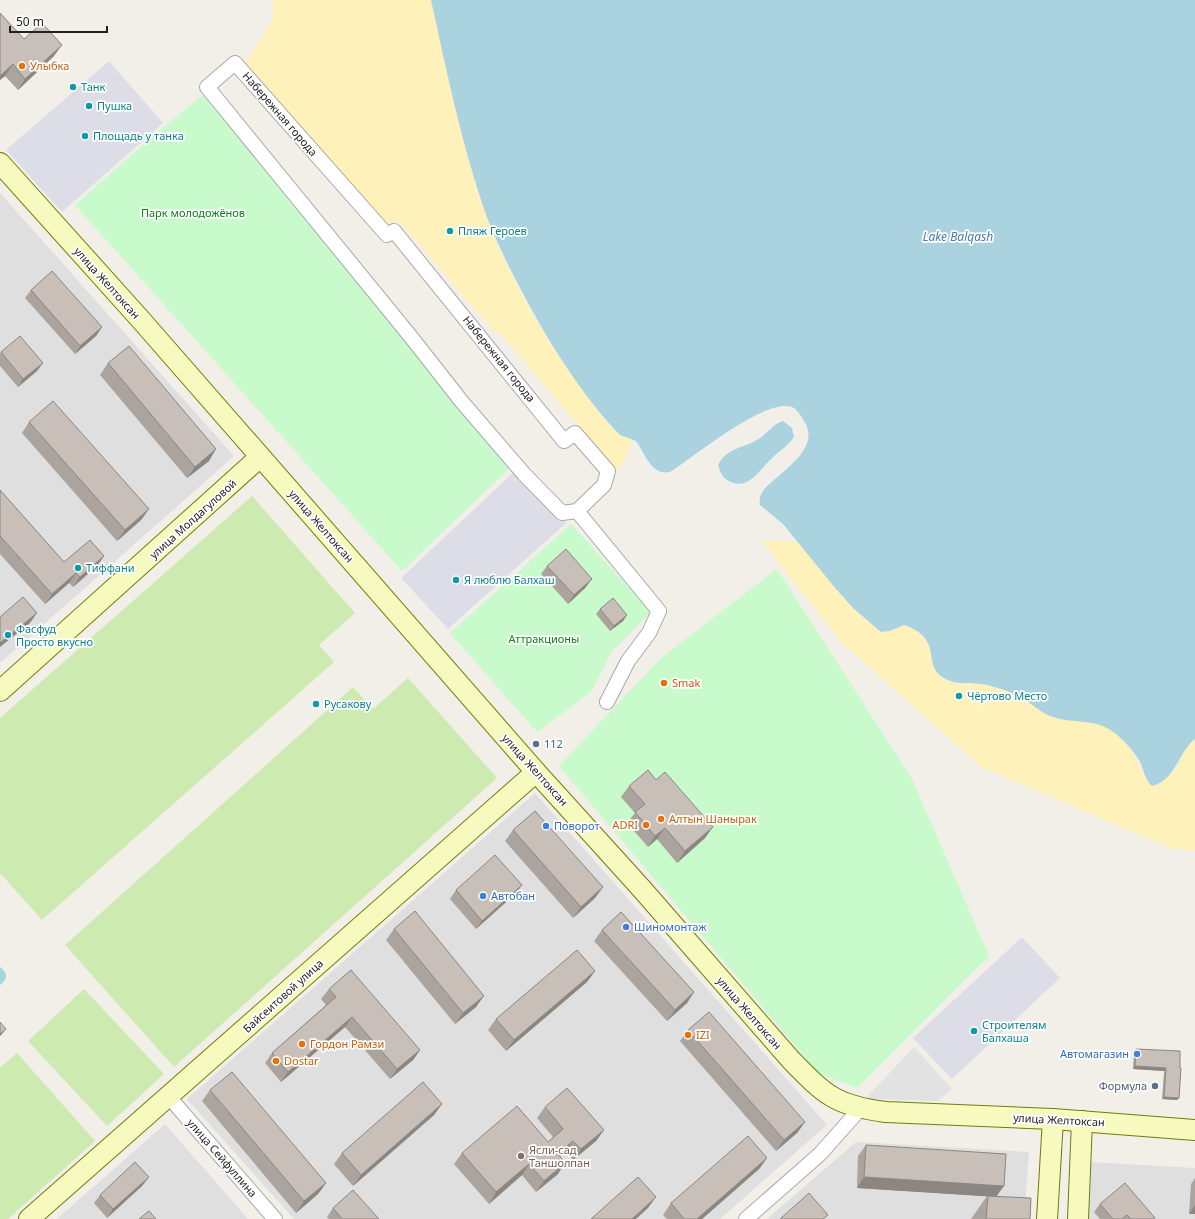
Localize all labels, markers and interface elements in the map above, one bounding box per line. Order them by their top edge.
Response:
scale bar [10,8,107,34]
text: 50 m [16,13,44,30]
place label: Улыбка [30,58,69,73]
marker: Улыбка [17,61,27,71]
street label: Набережная города [240,68,321,159]
place label: Танк [81,79,106,94]
marker: Танк [68,82,78,92]
place label: Пушка [97,98,132,113]
marker: Пушка [84,101,94,111]
place label: Площадь у танка [93,128,184,143]
marker: Площадь у танка [80,131,90,141]
park label: Парк молодожёнов [141,205,245,220]
place label: Пляж Героев [458,223,527,238]
marker: Пляж Героев [445,226,455,236]
water label: Lake Balqash [923,228,993,245]
street label: улица Желтоксан [71,244,144,322]
street label: Набережная города [460,312,539,405]
street label: улица Молдагуловой [146,476,239,562]
street label: улица Желтоксан [286,486,357,565]
place label: Тиффани [86,560,135,575]
marker: Тиффани [73,563,83,573]
place label: Я люблю Балхаш [464,572,554,587]
marker: Я люблю Балхаш [451,575,461,585]
place label: Фасфуд Просто вкусно [16,621,93,649]
marker: Фасфуд Просто вкусно [3,630,13,640]
park label: Аттракционы [509,631,579,646]
place label: Smak [672,675,700,690]
marker: Smak [659,678,669,688]
place label: Чёртово Место [967,688,1047,703]
marker: Чёртово Место [954,691,964,701]
place label: Русакову [324,696,372,711]
marker: Русакову [311,699,321,709]
street label: улица Желтоксан [499,731,572,809]
place label: 112 [544,736,563,751]
marker: 112 [531,739,541,749]
place label: Алтын Шанырак [669,811,757,826]
marker: Алтын Шанырак [656,814,666,824]
place label: ADRI [612,817,638,832]
place label: Поворот [554,818,600,833]
marker: ADRI [641,820,651,830]
marker: Поворот [541,821,551,831]
place label: Автобан [491,888,535,903]
marker: Автобан [478,891,488,901]
place label: Шиномонтаж [634,919,707,934]
marker: Шиномонтаж [621,922,631,932]
street label: Байсеитовой улица [239,956,326,1036]
street label: улица Желтоксан [714,973,785,1052]
place label: Строителям Балхаша [982,1017,1047,1045]
marker: Строителям Балхаша [969,1026,979,1036]
place label: IZI [696,1027,710,1042]
marker: IZI [683,1030,693,1040]
place label: Гордон Рамзи [310,1036,384,1051]
marker: Гордон Рамзи [297,1039,307,1049]
place label: Автомагазин [1060,1046,1129,1061]
marker: Автомагазин [1132,1049,1142,1059]
place label: Dostar [284,1053,319,1068]
marker: Dostar [271,1056,281,1066]
place label: Формула [1099,1078,1147,1093]
marker: Формула [1150,1081,1160,1091]
street label: улица Желтоксан [1013,1110,1105,1129]
street label: улица Сейфуллина [184,1115,261,1200]
place label: Ясли-сад Таншолпан [529,1142,590,1170]
marker: Ясли-сад Таншолпан [516,1151,526,1161]

